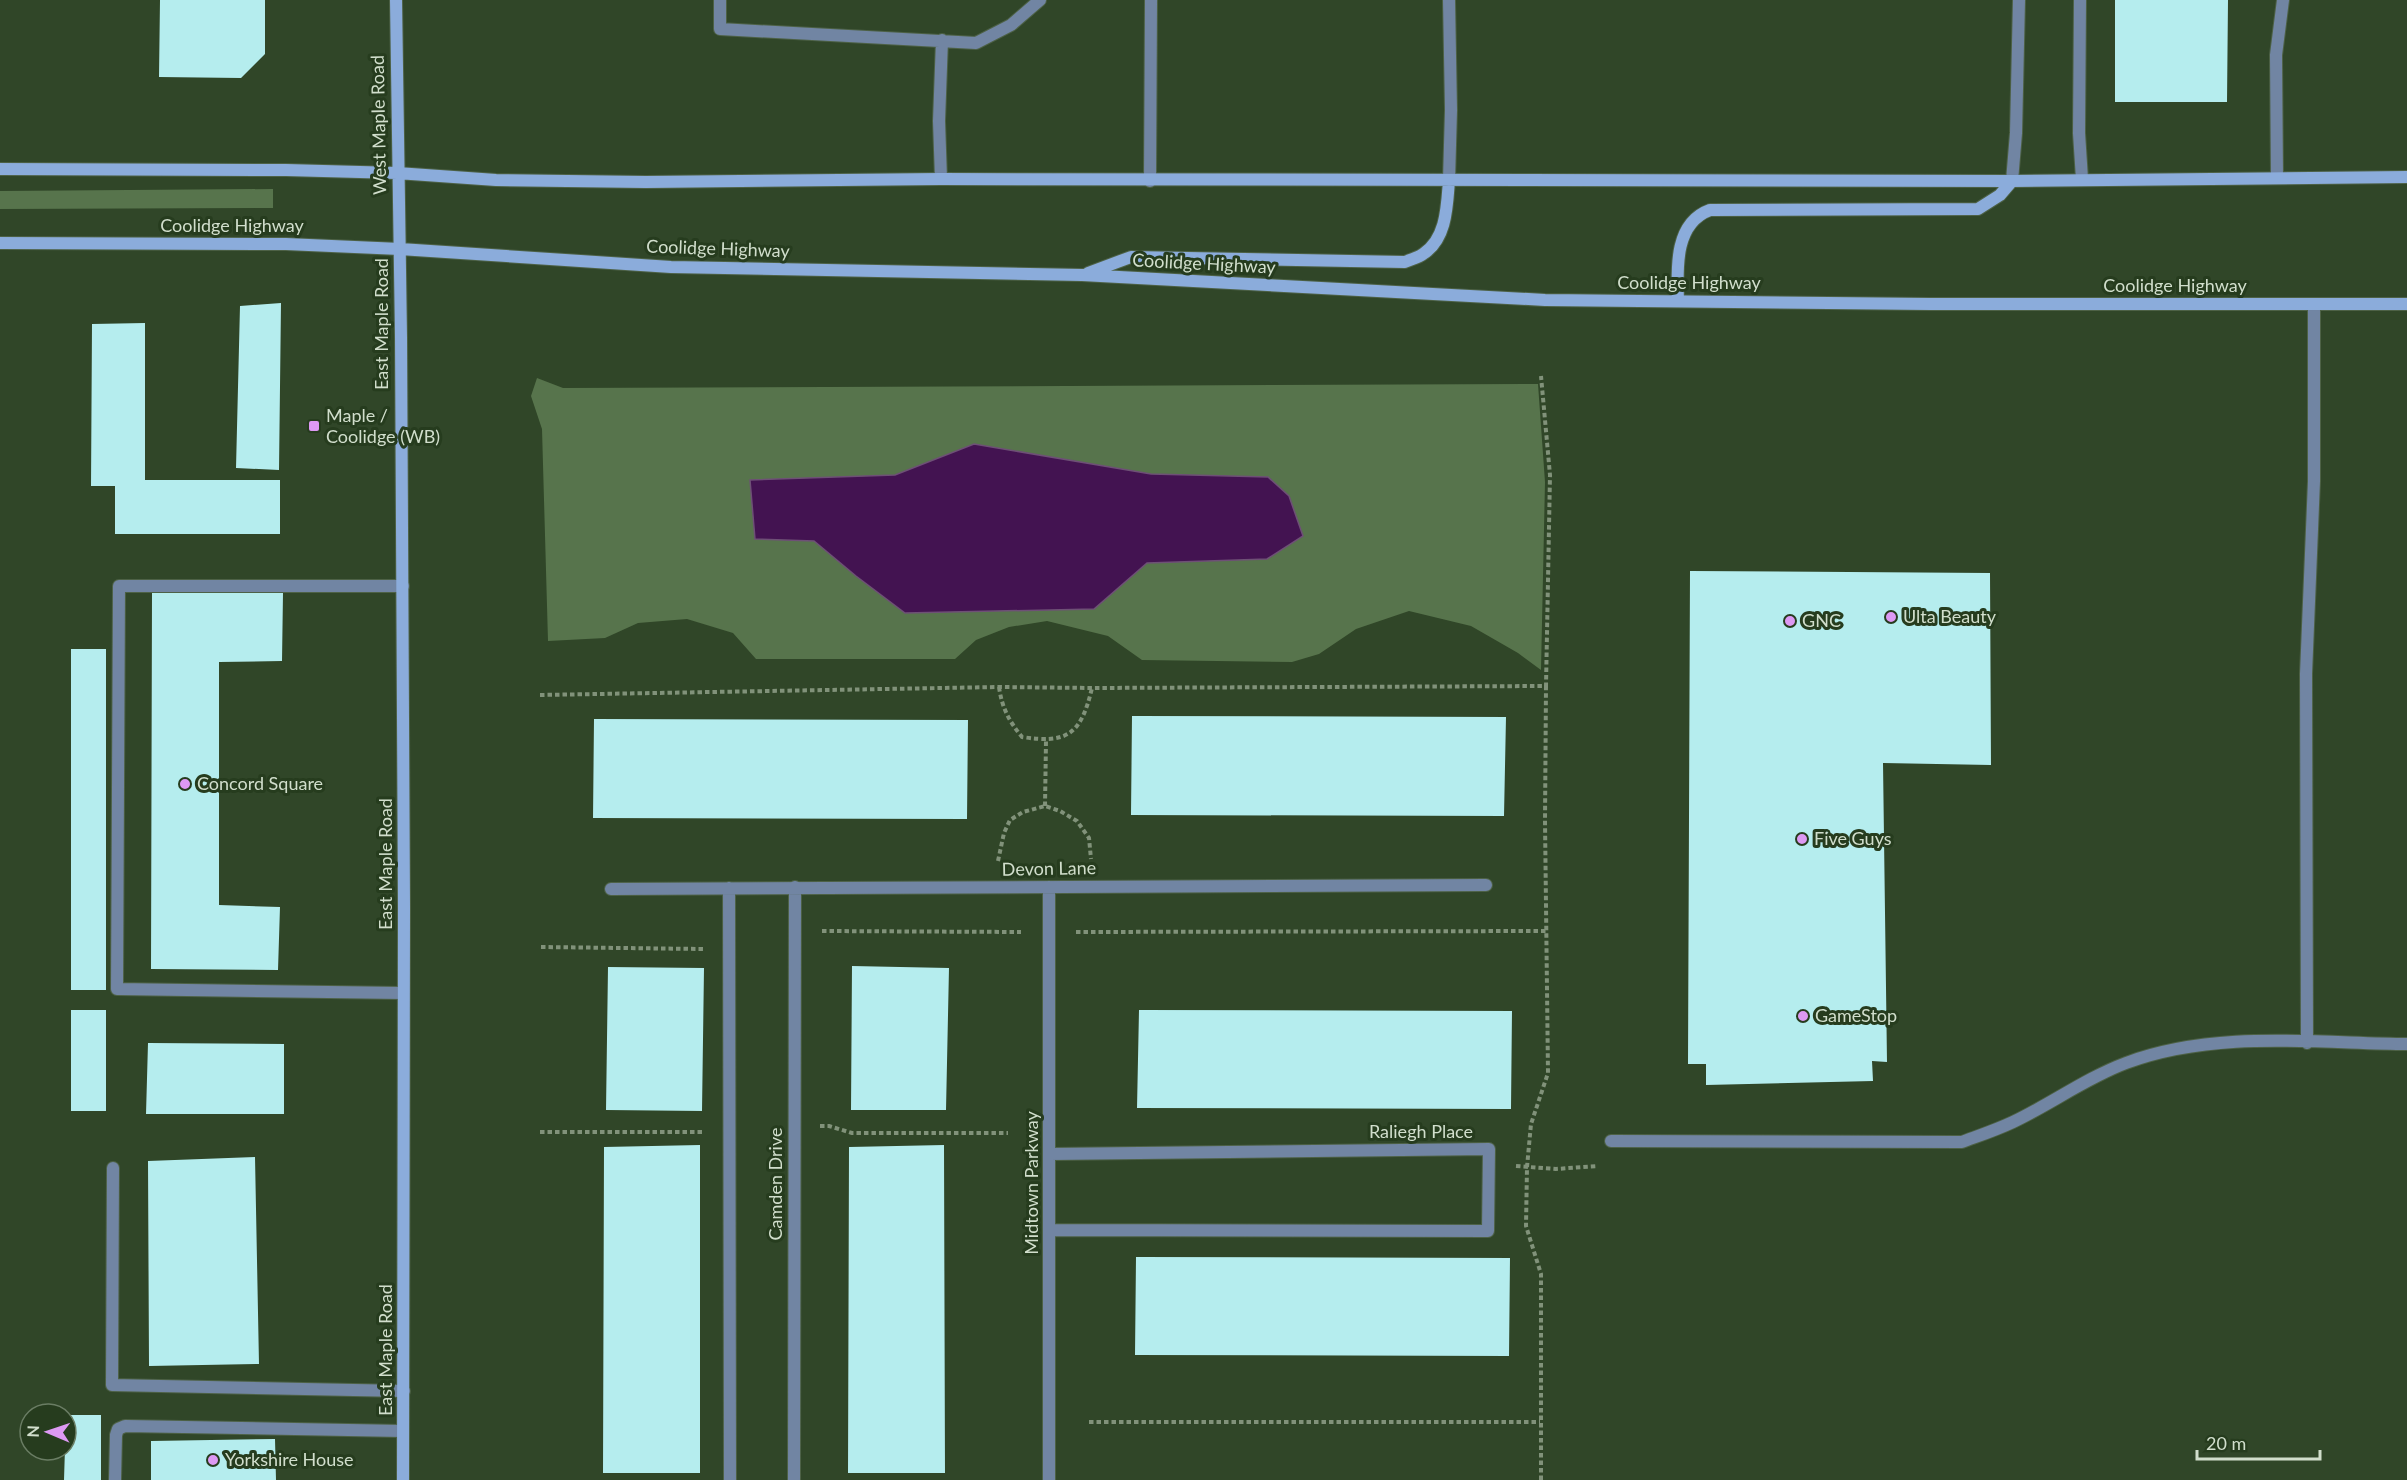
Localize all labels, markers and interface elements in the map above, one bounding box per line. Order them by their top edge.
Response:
street label: West Maple Road [366,55,390,195]
street label: Coolidge Highway [160,214,304,236]
street label: Coolidge Highway [646,235,791,262]
street label: Coolidge Highway [1132,248,1277,278]
street label: East Maple Road [370,258,392,390]
street label: Coolidge Highway [1617,271,1761,293]
street label: Coolidge Highway [2103,274,2247,296]
place label: Maple / Coolidge (WB) [326,404,440,447]
marker: Maple / Coolidge (WB) [307,419,321,433]
place label: Ulta Beauty [1903,605,1997,627]
place label: GNC [1802,609,1841,631]
marker: Ulta Beauty [1884,610,1898,624]
marker: GNC [1783,614,1797,628]
place label: Concord Square [197,772,323,794]
marker: Concord Square [178,777,192,791]
street label: East Maple Road [374,798,396,930]
place label: Five Guys [1814,827,1892,849]
marker: Five Guys [1795,832,1809,846]
street label: Devon Lane [1002,856,1096,880]
place label: GameStop [1815,1004,1897,1026]
marker: GameStop [1796,1009,1810,1023]
street label: Midtown Parkway [1020,1111,1042,1255]
street label: Raliegh Place [1369,1120,1473,1142]
street label: Camden Drive [764,1128,786,1240]
street label: East Maple Road [374,1284,396,1416]
north arrow [18,1402,78,1462]
scale bar [2197,1423,2320,1461]
text: N [23,1425,42,1438]
text: 20 m [2206,1432,2246,1454]
place label: Yorkshire House [225,1448,354,1470]
marker: Yorkshire House [206,1453,220,1467]

